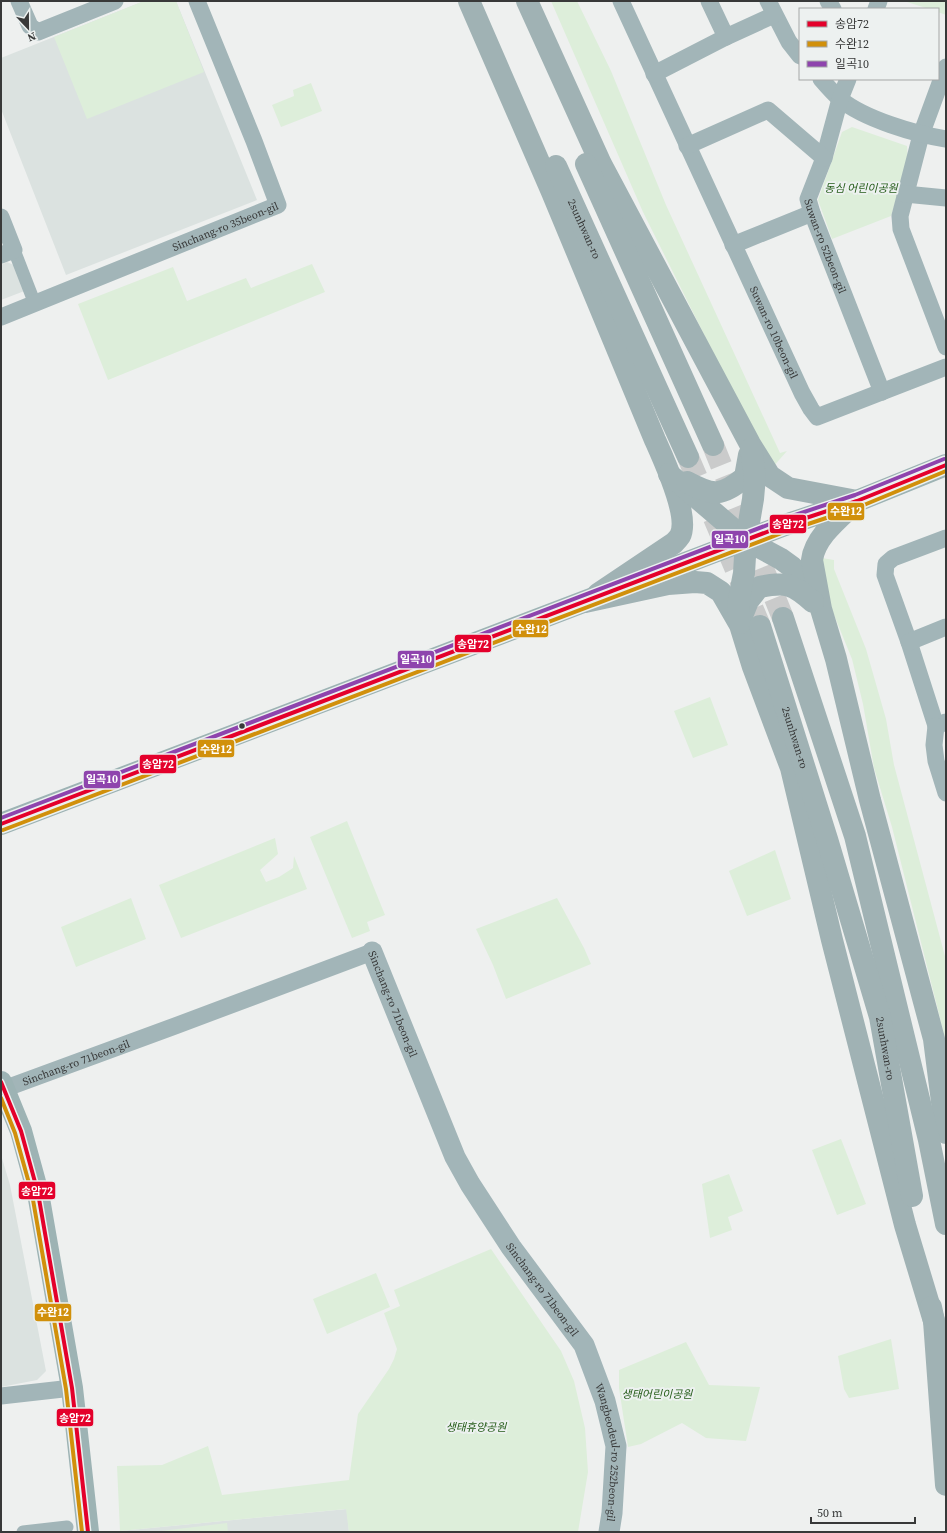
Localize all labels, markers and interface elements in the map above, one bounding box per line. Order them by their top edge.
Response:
north arrow [8,8,48,48]
legend [799,8,939,80]
text: 송암72 [835,16,869,32]
text: N [25,28,38,45]
text: 수완12 [835,36,869,52]
text: 일곡10 [835,56,869,72]
park label: 동심 어린이공원 [824,181,899,196]
street label: 2sunhwan-ro [564,197,604,261]
street label: Suwan-ro 52beon-gil [800,197,850,296]
street label: Sinchang-ro 35beon-gil [170,199,281,255]
street label: Suwan-ro 10beon-gil [746,284,801,381]
line badge: 수완12 [827,502,865,521]
text: 수완12 [830,504,862,519]
line badge: 송암72 [769,514,807,534]
text: 송암72 [772,517,804,532]
line badge: 일곡10 [711,530,749,549]
text: 일곡10 [714,532,746,547]
line badge: 수완12 [512,619,549,638]
text: 수완12 [515,622,547,637]
line badge: 송암72 [454,634,492,653]
text: 송암72 [457,637,489,652]
line badge: 일곡10 [397,650,435,669]
text: 일곡10 [400,652,432,667]
street label: 2sunhwan-ro [778,705,811,771]
unlabelled marker [237,721,247,731]
line badge: 수완12 [197,739,235,758]
text: 수완12 [200,742,232,757]
line badge: 송암72 [139,754,177,774]
text: 송암72 [142,757,174,772]
line badge: 일곡10 [83,770,121,789]
text: 일곡10 [86,772,118,787]
street label: Sinchang-ro 71beon-gil [364,949,421,1059]
street label: 2sunhwan-ro [872,1016,898,1081]
street label: Sinchang-ro 71beon-gil [20,1036,132,1089]
line badge: 송암72 [18,1181,56,1200]
text: 송암72 [21,1184,53,1199]
street label: Sinchang-ro 71beon-gil [502,1240,582,1340]
line badge: 수완12 [34,1303,72,1322]
text: 수완12 [37,1305,69,1320]
street label: Wangbeodeul-ro 252beon-gil [591,1381,623,1523]
park label: 생태어린이공원 [622,1387,693,1402]
line badge: 송암72 [56,1408,94,1427]
text: 송암72 [59,1411,91,1426]
park label: 생태휴양공원 [446,1420,507,1435]
scale bar [811,1499,915,1525]
text: 50 m [817,1505,843,1521]

